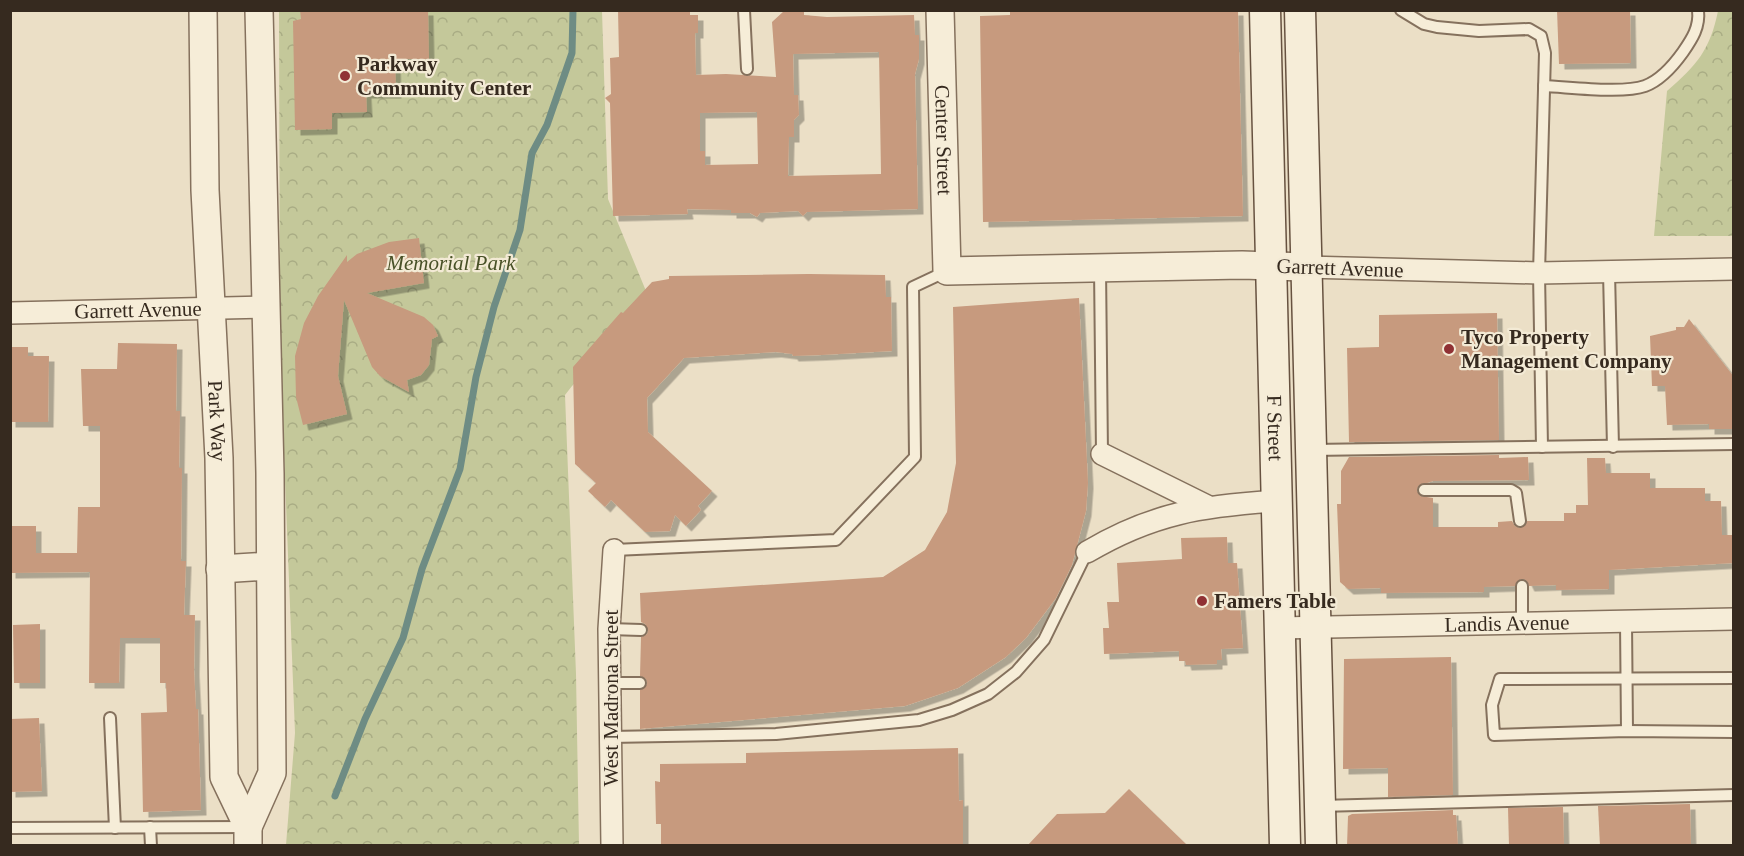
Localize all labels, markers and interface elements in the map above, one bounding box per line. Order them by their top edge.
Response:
place label: Parkway Community Center [357,52,531,100]
marker: Parkway Community Center [338,69,352,83]
street label: Center Street [930,85,957,196]
park label: Memorial Park [386,251,516,275]
street label: Garrett Avenue [1276,254,1404,282]
street label: Garrett Avenue [74,297,202,323]
place label: Tyco Property Management Company [1461,325,1672,373]
marker: Tyco Property Management Company [1442,342,1456,356]
street label: Park Way [203,379,231,462]
street label: F Street [1262,395,1288,461]
place label: Famers Table [1214,589,1336,613]
marker: Famers Table [1195,594,1209,608]
street label: West Madrona Street [599,609,623,786]
street label: Landis Avenue [1444,610,1570,637]

